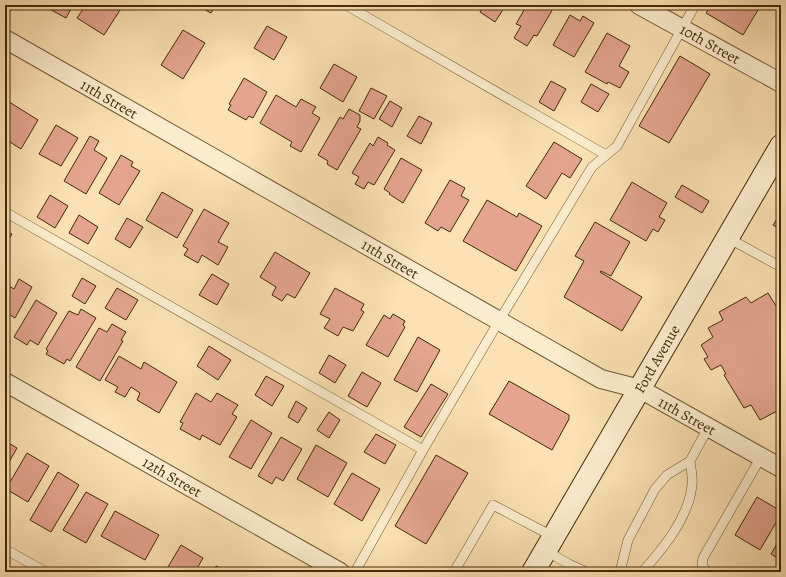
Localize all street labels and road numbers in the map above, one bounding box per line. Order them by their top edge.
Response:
street label: 10th Street [676,19,744,69]
street label: 11th Street [77,75,141,123]
street label: 11th Street [358,235,422,283]
street label: Ford Avenue [629,321,685,397]
street label: 11th Street [655,392,719,440]
street label: 12th Street [139,452,205,502]

